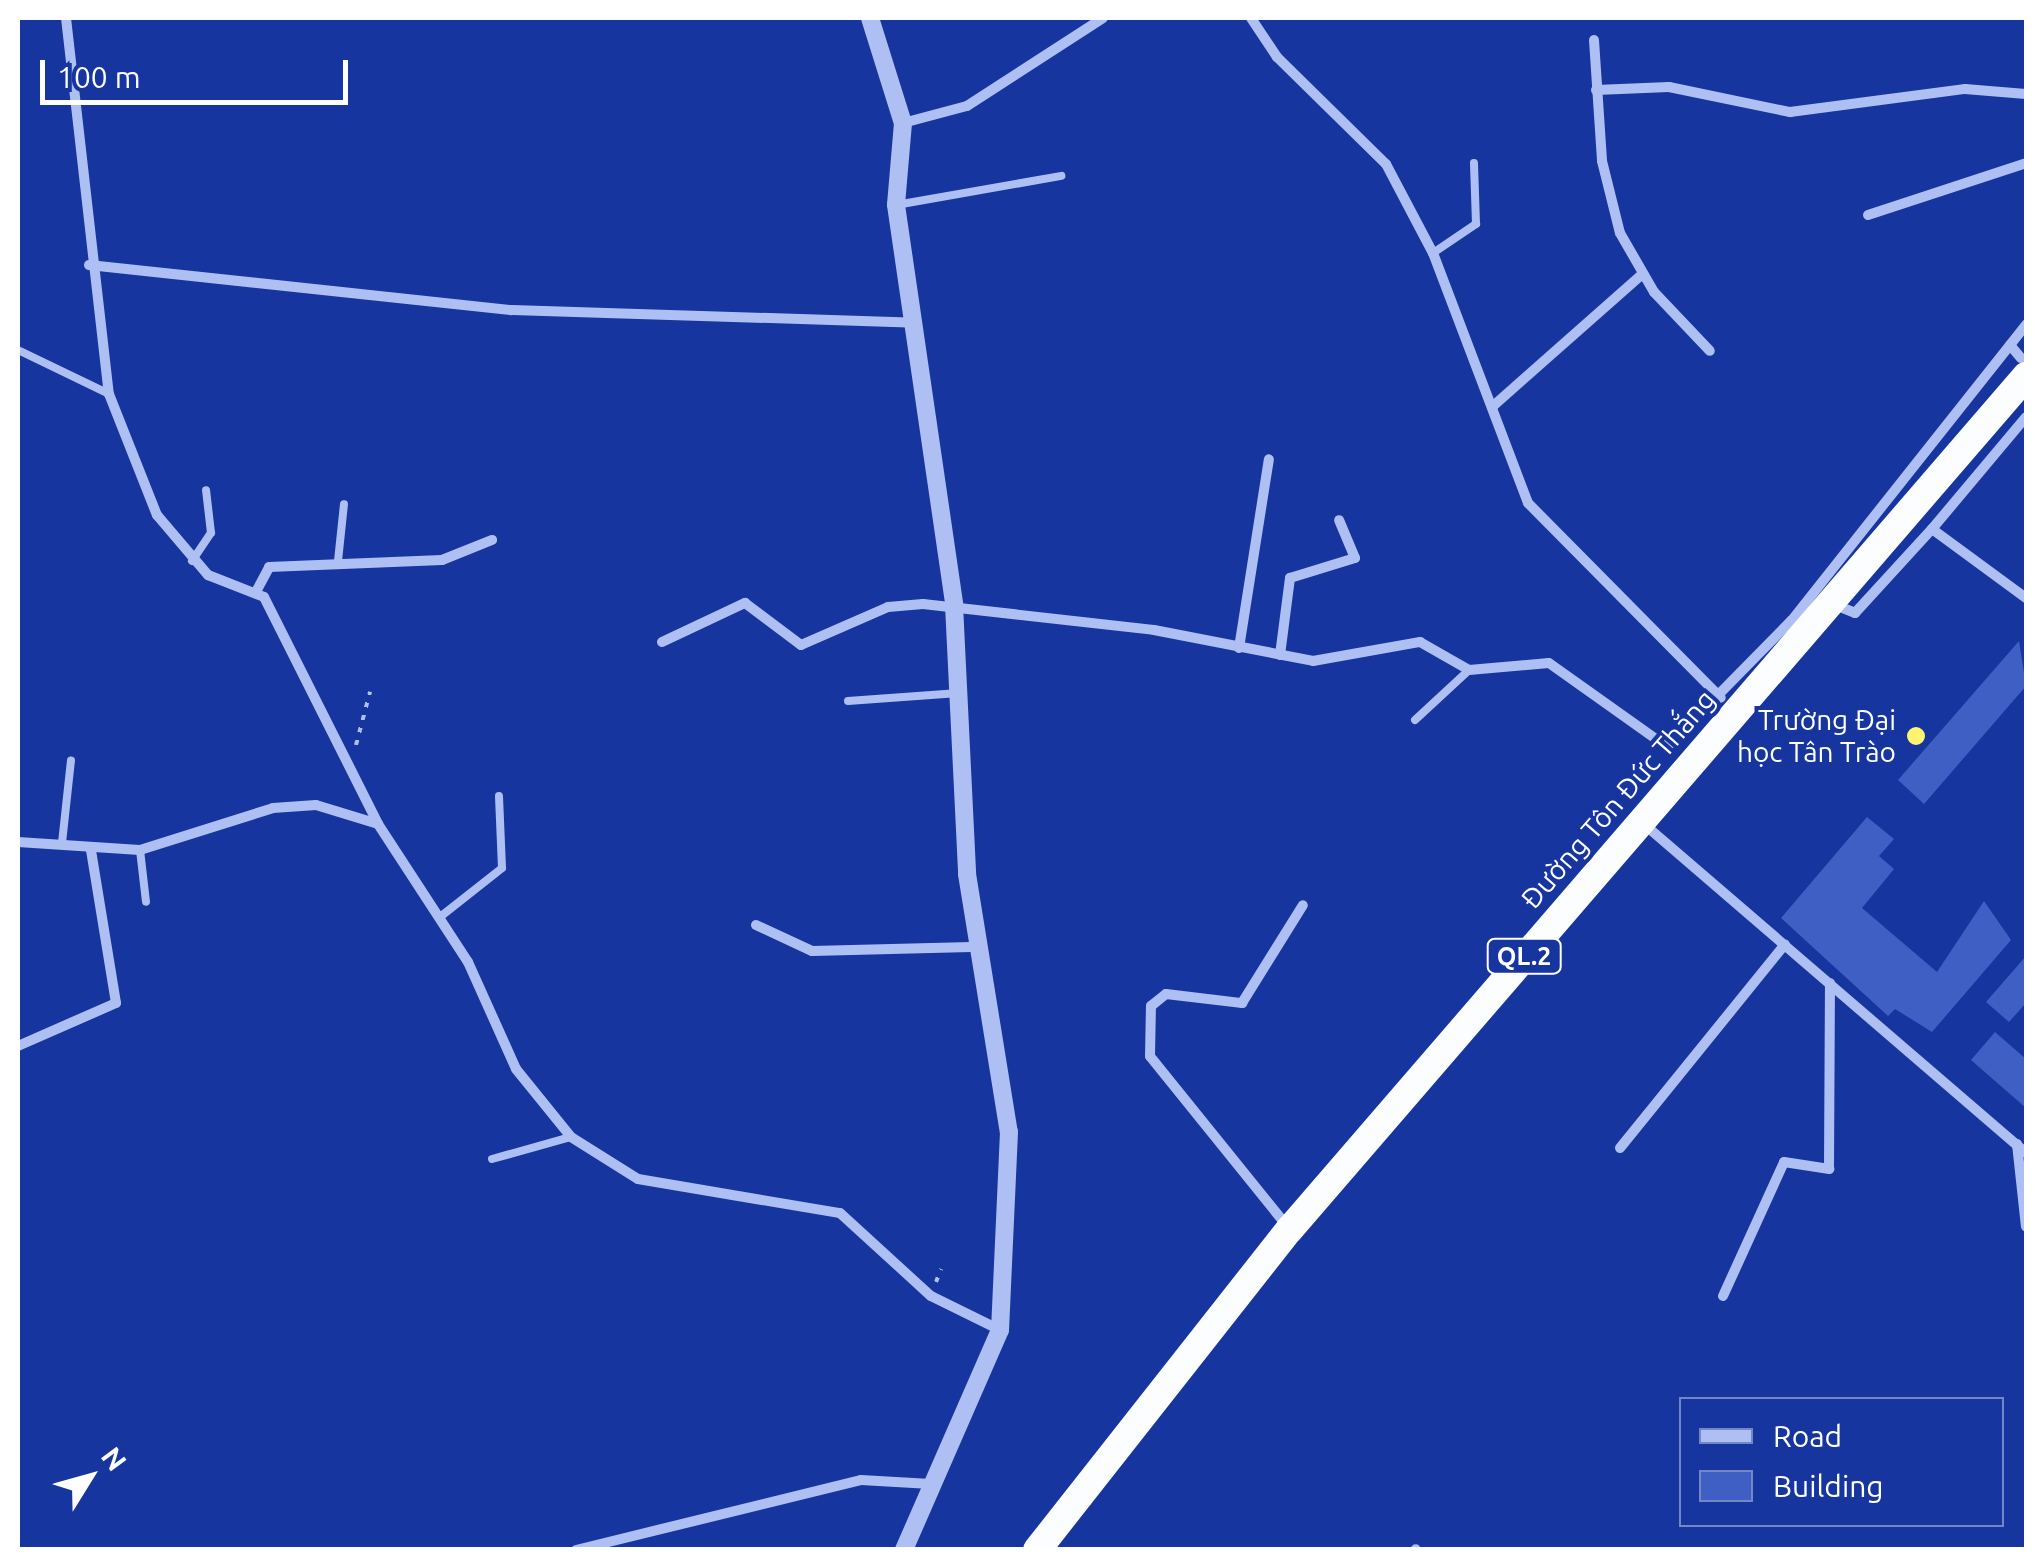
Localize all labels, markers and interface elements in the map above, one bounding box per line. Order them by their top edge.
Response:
scale bar [45,40,352,102]
text: 100 m [57,60,141,94]
street label: Đường Tôn Đức Thắng [1514,683,1722,915]
place label: Trường Đại học Tân Trào [1737,703,1896,769]
marker: Trường Đại học Tân Trào [1905,725,1927,747]
road number: QL.2 [1486,936,1562,976]
legend [1679,1397,2004,1527]
text: Road [1773,1419,1842,1453]
north arrow [40,1427,140,1527]
text: N [96,1441,133,1476]
text: Building [1773,1469,1884,1503]

